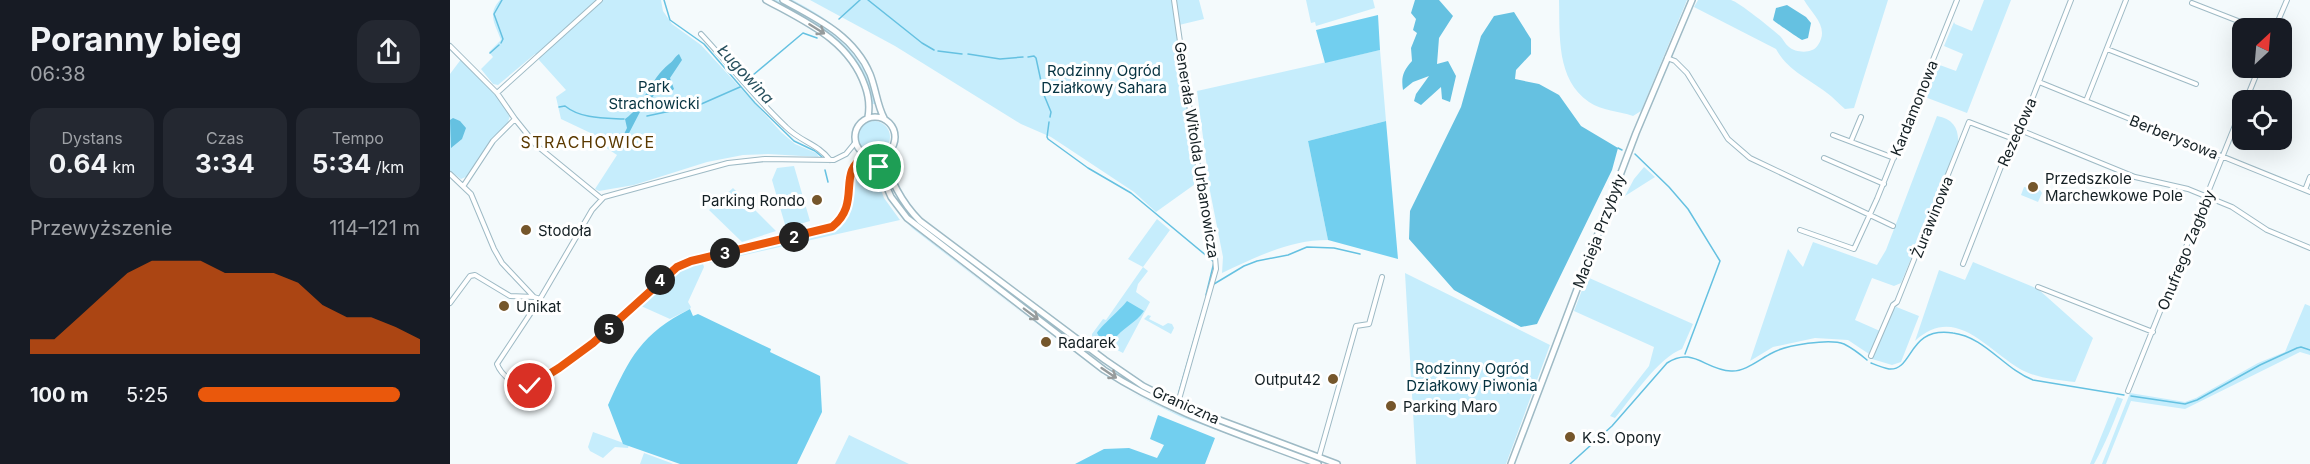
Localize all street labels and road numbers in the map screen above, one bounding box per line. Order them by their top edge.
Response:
street label: Generała Witolda Urbanowicza [1170,40,1224,260]
street label: Kardamonowa [1886,57,1942,159]
street label: Rezedowa [1993,95,2041,169]
street label: Berberysowa [2127,111,2221,163]
street label: Macieja Przybyły [1568,171,1630,291]
street label: Żurawinowa [1907,173,1957,261]
street label: Onufrego Zagłoby [2153,186,2219,313]
street label: Graniczna [1149,382,1223,428]

